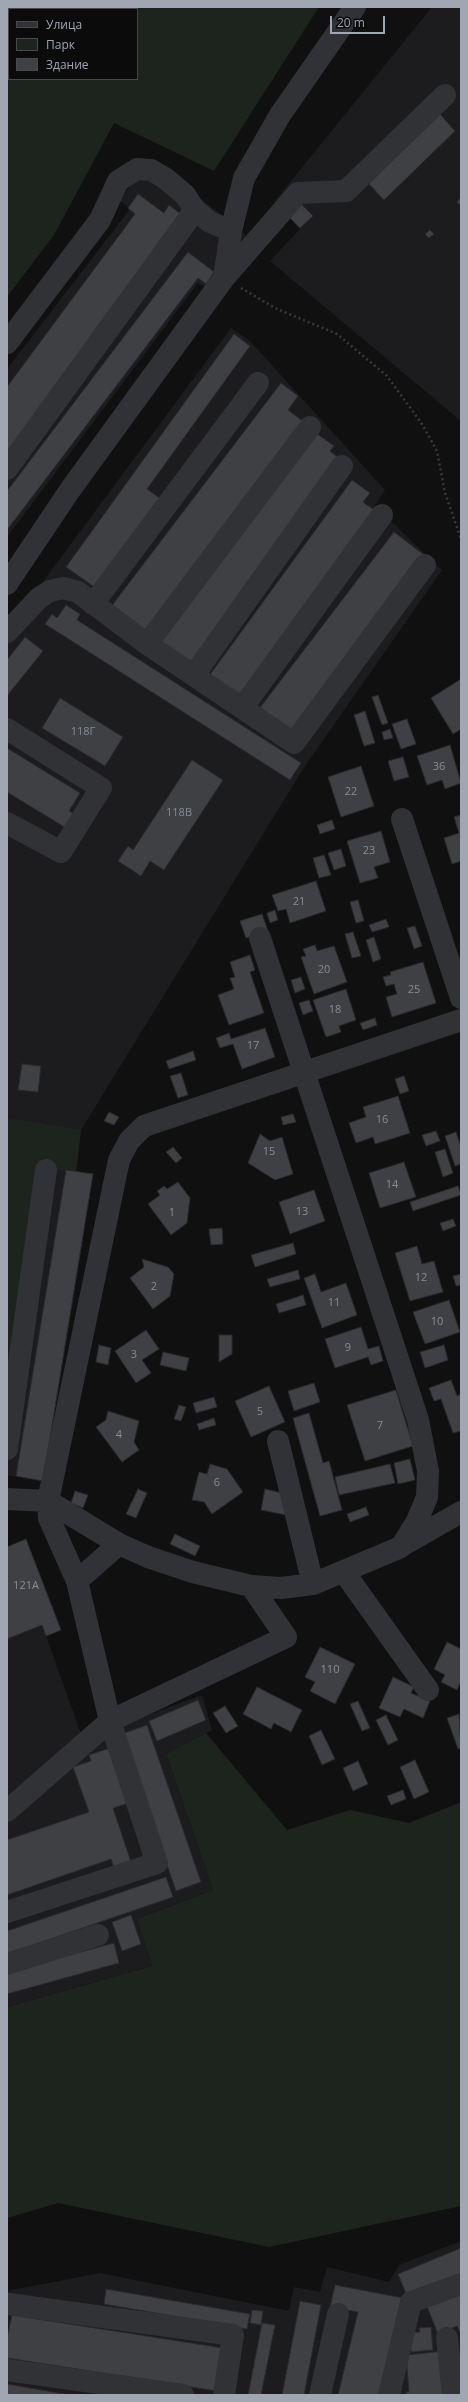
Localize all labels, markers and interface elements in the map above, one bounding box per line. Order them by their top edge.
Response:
legend [8,8,138,80]
scale bar [332,8,387,34]
text: 20 m [337,14,365,31]
text: Улица [46,16,82,33]
text: Парк [46,36,75,53]
text: Здание [46,56,89,73]
house number: 118Г [71,725,95,739]
house number: 36 [433,760,445,774]
house number: 22 [345,785,357,799]
house number: 118В [166,806,192,820]
house number: 23 [363,844,375,858]
house number: 21 [293,895,305,909]
house number: 20 [318,963,330,977]
house number: 25 [408,983,420,997]
house number: 18 [329,1003,341,1017]
house number: 17 [247,1039,259,1053]
house number: 16 [376,1113,388,1127]
house number: 15 [263,1145,275,1159]
house number: 14 [386,1178,398,1192]
house number: 13 [296,1205,308,1219]
house number: 1 [169,1206,175,1220]
house number: 12 [415,1271,427,1285]
house number: 2 [151,1280,157,1294]
house number: 11 [328,1296,340,1310]
house number: 10 [431,1315,443,1329]
house number: 9 [345,1341,351,1355]
house number: 3 [131,1348,137,1362]
house number: 5 [257,1405,263,1419]
house number: 7 [377,1419,383,1433]
house number: 4 [116,1428,122,1442]
house number: 6 [214,1476,220,1490]
house number: 121А [13,1579,39,1593]
house number: 110 [321,1663,339,1677]

